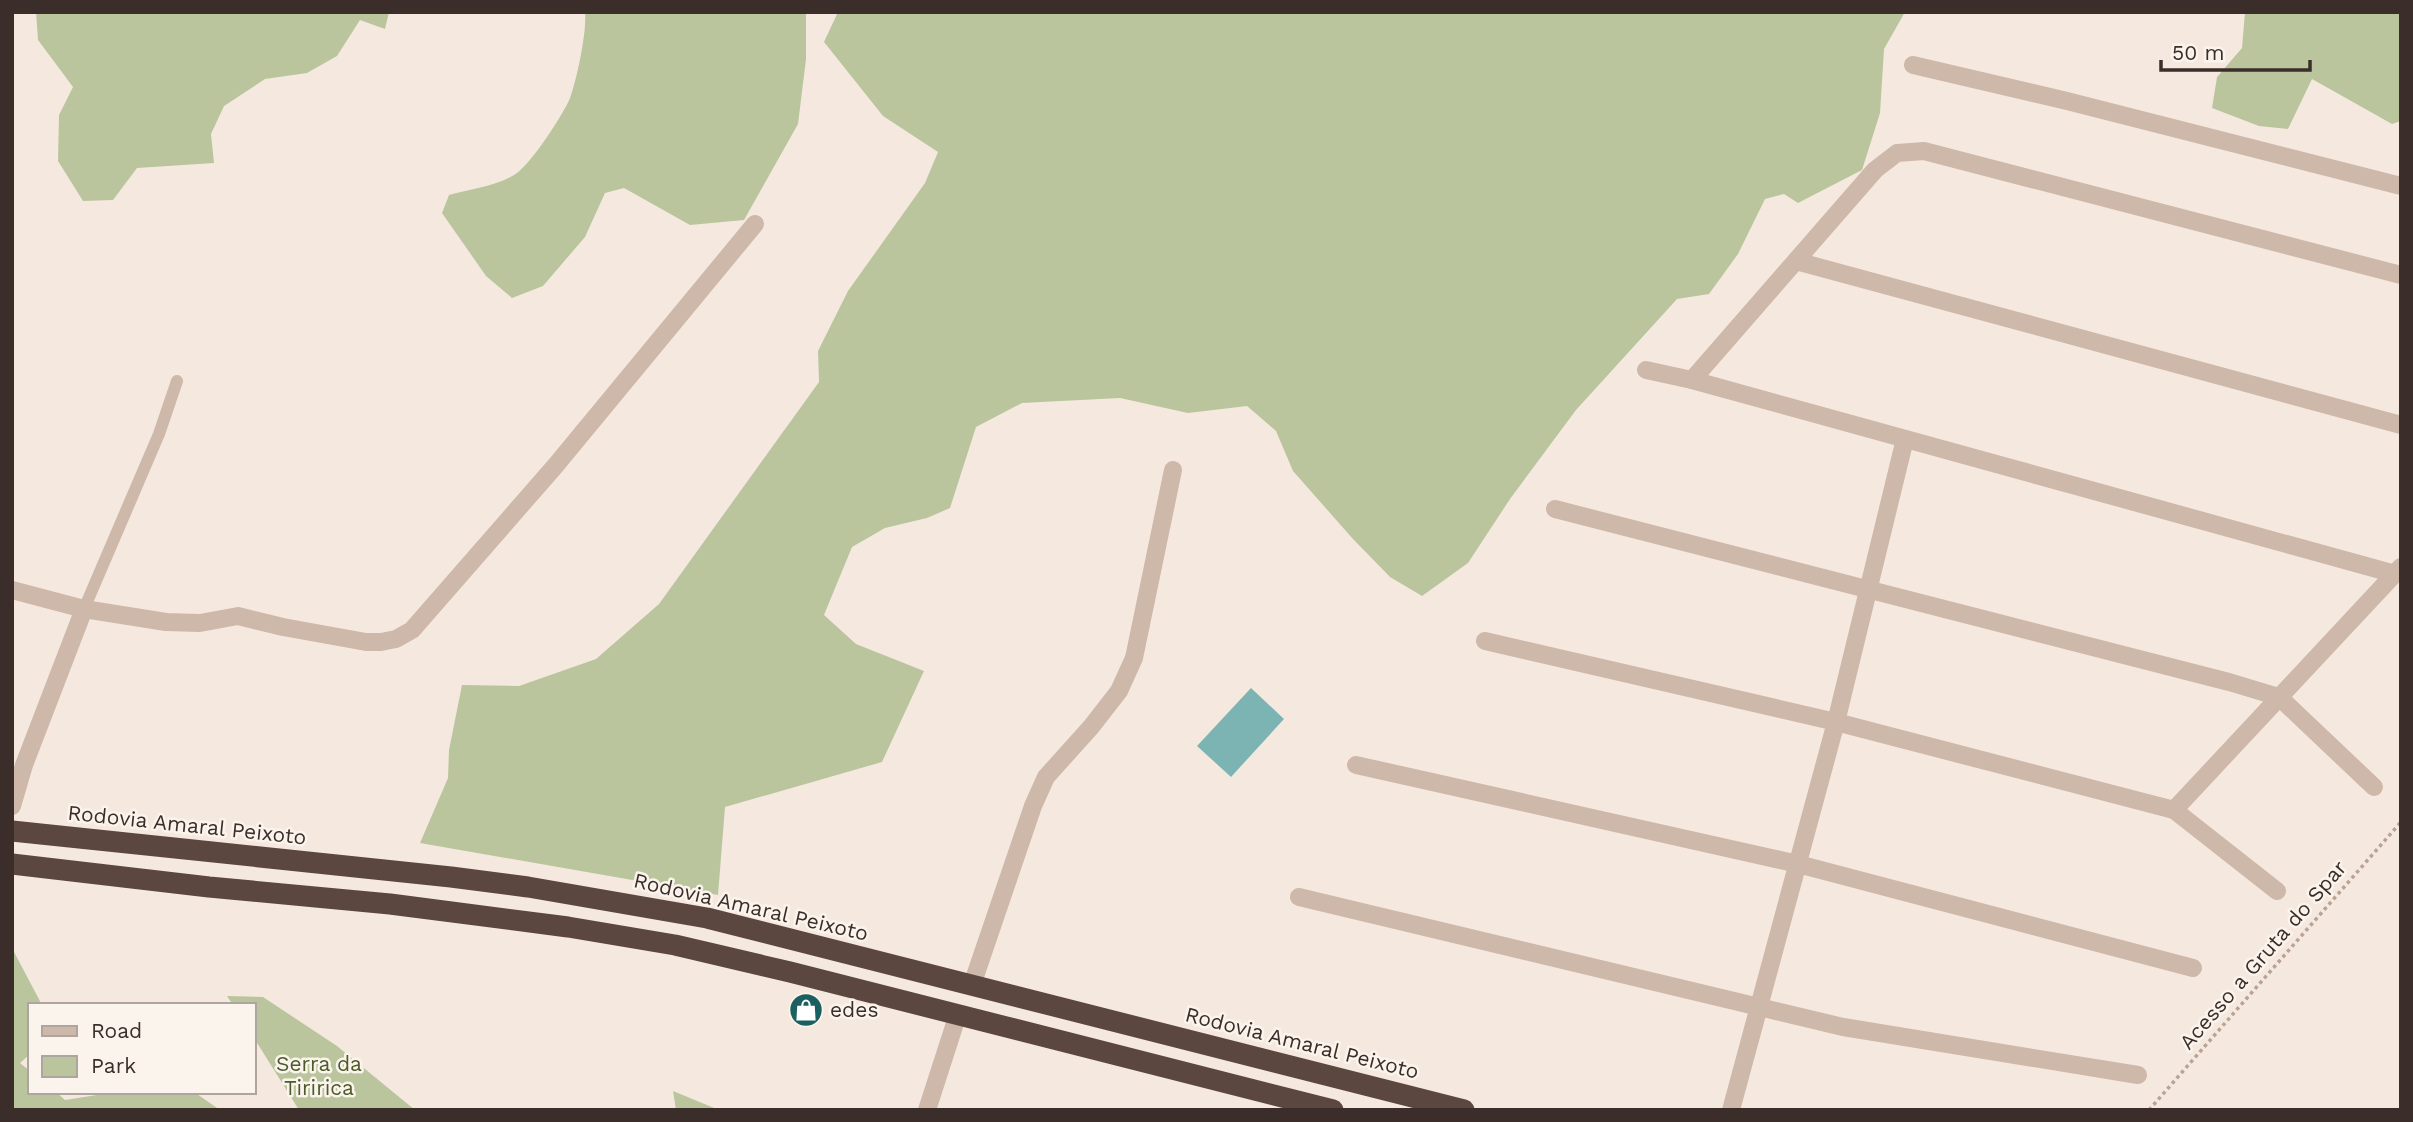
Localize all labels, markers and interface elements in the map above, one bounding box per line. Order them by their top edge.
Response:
scale bar [2161,28,2310,72]
text: 50 m [2172,40,2224,65]
street label: Rodovia Amaral Peixoto [66,800,308,849]
street label: Acesso a Gruta do Spar [2174,855,2352,1054]
street label: Rodovia Amaral Peixoto [631,867,871,946]
shop icon: edes [787,991,825,1029]
place label: edes [830,997,878,1022]
street label: Rodovia Amaral Peixoto [1183,1001,1422,1084]
legend [28,1003,256,1094]
text: Road [91,1018,142,1043]
park label: Serra da Tiririca [276,1051,362,1100]
text: Park [91,1053,136,1078]

